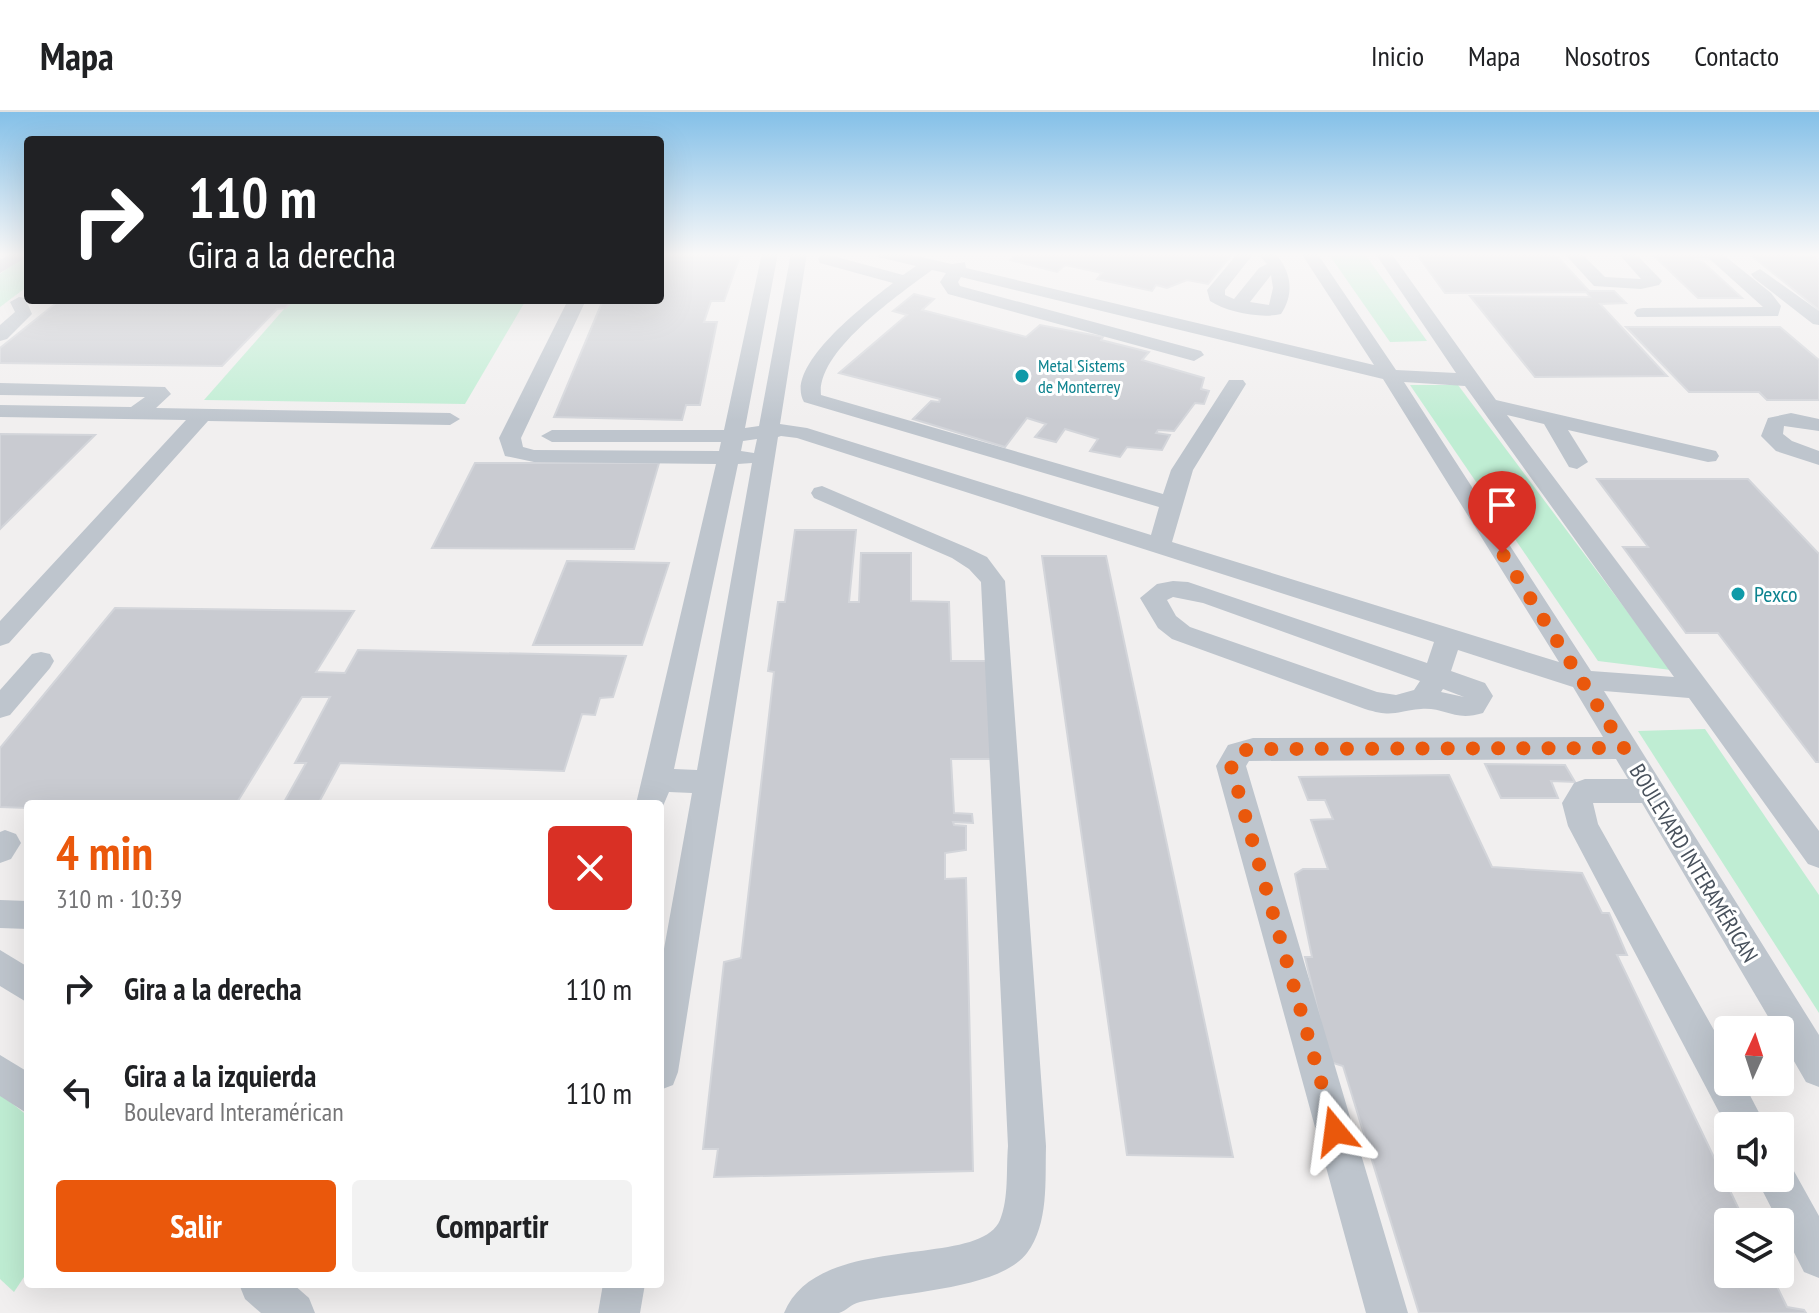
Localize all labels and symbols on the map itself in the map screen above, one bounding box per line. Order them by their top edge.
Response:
place label: Metal Sistems de Monterrey [1038,354,1125,398]
marker: Metal Sistems de Monterrey [1013,367,1031,385]
pin [1468,471,1536,553]
place label: Pexco [1754,580,1798,608]
marker: Pexco [1729,585,1747,603]
street label: BOULEVARD INTERAMÉRICAN [1624,759,1764,967]
north arrow [1714,1016,1794,1096]
position arrow [1293,1089,1377,1173]

